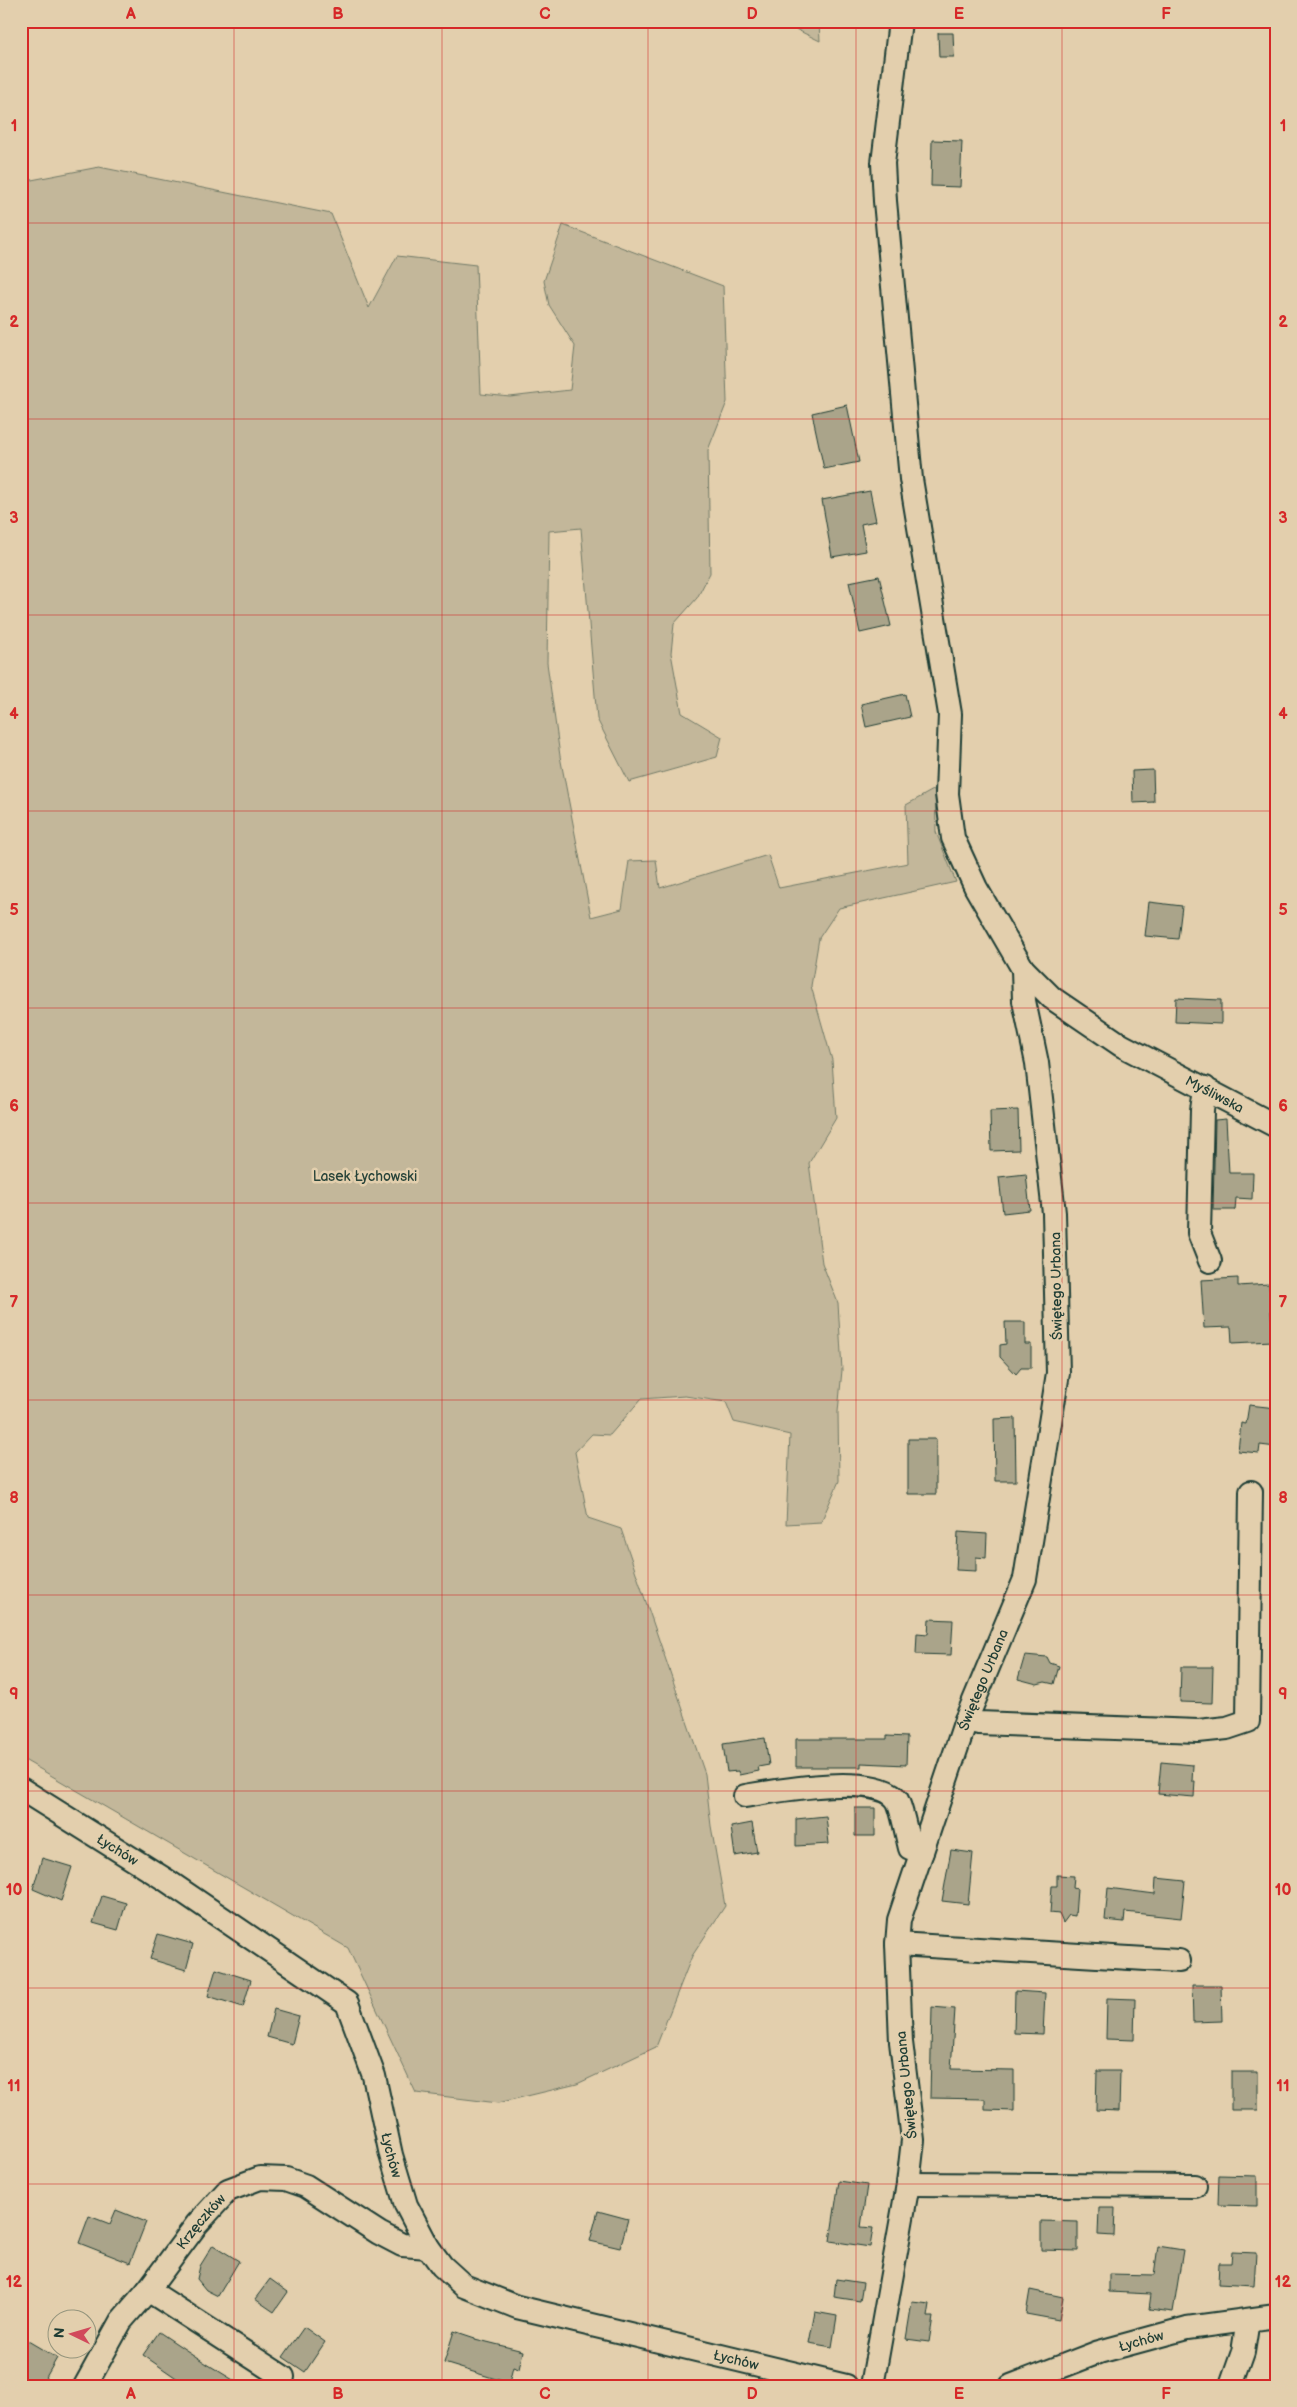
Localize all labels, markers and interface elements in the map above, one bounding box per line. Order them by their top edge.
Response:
text: A [125,5,136,24]
text: B [332,5,344,24]
text: C [539,5,551,24]
text: D [746,5,758,24]
text: E [954,5,964,24]
text: F [1161,5,1171,24]
text: 1 [11,117,17,136]
text: 1 [1280,117,1286,136]
text: 2 [9,313,19,332]
text: 2 [1278,313,1288,332]
text: 3 [9,509,19,528]
text: 3 [1278,509,1288,528]
text: 4 [9,705,19,724]
text: 4 [1278,705,1288,724]
text: 5 [9,901,19,920]
text: 5 [1278,901,1288,920]
street label: Myśliwska [1182,1072,1247,1117]
text: 6 [9,1097,19,1116]
text: 6 [1278,1097,1288,1116]
park label: Lasek Łychowski [313,1168,417,1185]
street label: Świętego Urbana [1046,1232,1066,1340]
text: 7 [10,1293,19,1312]
text: 7 [1279,1293,1288,1312]
text: 8 [9,1489,19,1508]
text: 8 [1278,1489,1288,1508]
street label: Świętego Urbana [954,1626,1012,1733]
text: 9 [9,1685,19,1704]
text: 9 [1278,1685,1288,1704]
street label: Łychów [93,1831,142,1870]
text: 10 [6,1881,22,1900]
text: 10 [1275,1881,1291,1900]
street label: Świętego Urbana [891,2030,921,2140]
text: 11 [7,2077,21,2096]
text: 11 [1276,2077,1290,2096]
street label: Łychów [377,2131,406,2181]
street label: Krzęczków [173,2190,230,2253]
text: 12 [6,2273,23,2292]
text: 12 [1275,2273,1292,2292]
north arrow [48,2310,98,2360]
text: N [51,2327,68,2339]
street label: Łychów [1117,2327,1166,2355]
street label: Łychów [712,2346,761,2374]
text: A [125,2385,136,2404]
text: B [332,2385,344,2404]
text: C [539,2385,551,2404]
text: D [746,2385,758,2404]
text: E [954,2385,964,2404]
text: F [1161,2385,1171,2404]

